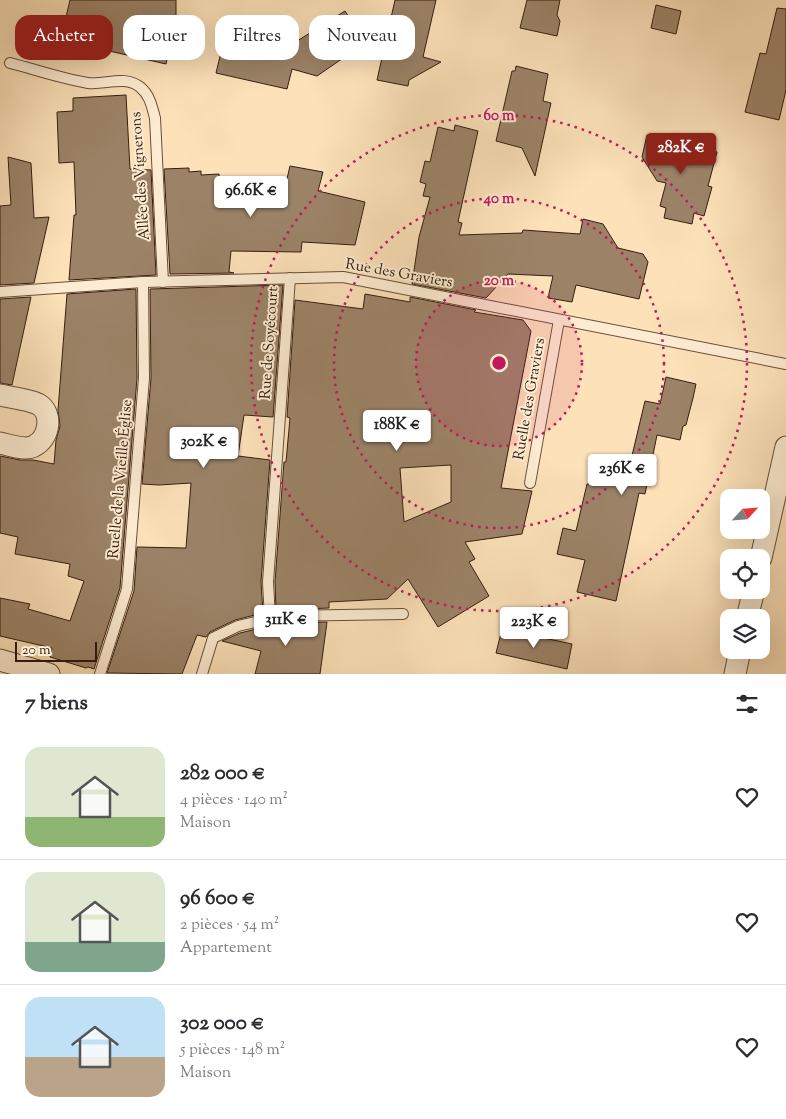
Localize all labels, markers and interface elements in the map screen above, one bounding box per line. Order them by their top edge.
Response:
chip: Acheter [15,15,113,60]
chip: Louer [123,15,205,60]
chip: Filtres [215,15,299,60]
chip: Nouveau [309,15,415,60]
text: 60 m [484,106,515,127]
street label: Allée des Vignerons [126,111,156,241]
pin: 282K € [640,132,722,175]
text: 282K € [657,137,705,160]
pin: 96.6K € [205,176,297,218]
text: 96.6K € [225,180,277,203]
text: 40 m [483,189,515,210]
street label: Rue des Graviers [344,254,454,294]
text: 20 m [484,271,515,292]
street label: Rue de Soyécourt [256,286,284,400]
street label: Ruelle des Graviers [509,336,551,462]
centre of rings [490,354,508,372]
street label: Ruelle de la Vieille Église [103,398,138,560]
pin: 188K € [356,410,438,452]
text: 188K € [374,414,420,437]
pin: 302K € [163,426,245,469]
text: 302K € [181,431,227,454]
pin: 236K € [581,454,663,496]
text: 236K € [599,458,645,481]
north arrow [720,489,770,539]
map controls [720,489,770,659]
button: locate [720,549,770,599]
pin: 311K € [245,604,327,647]
pin: 223K € [493,606,575,649]
text: 311K € [265,609,307,632]
button: layers [720,609,770,659]
text: 223K € [511,611,557,634]
scale bar [15,639,98,662]
text: 20 m [22,641,51,661]
text: 7 biens [25,689,88,719]
icon: filters [733,690,761,718]
text: 282 000 € [180,759,265,789]
icon: home [65,767,125,827]
icon: heart [733,783,761,811]
text: 4 pièces · 140 m² [180,789,288,812]
text: Maison [180,812,231,835]
text: 96 600 € [180,884,255,914]
icon: home [65,892,125,952]
icon: heart [733,908,761,936]
text: 2 pièces · 54 m² [180,914,279,937]
text: Appartement [180,937,272,960]
text: 302 000 € [180,1009,264,1039]
icon: home [65,1017,125,1077]
icon: heart [733,1033,761,1061]
text: 5 pièces · 148 m² [180,1039,285,1062]
text: Maison [180,1062,231,1085]

